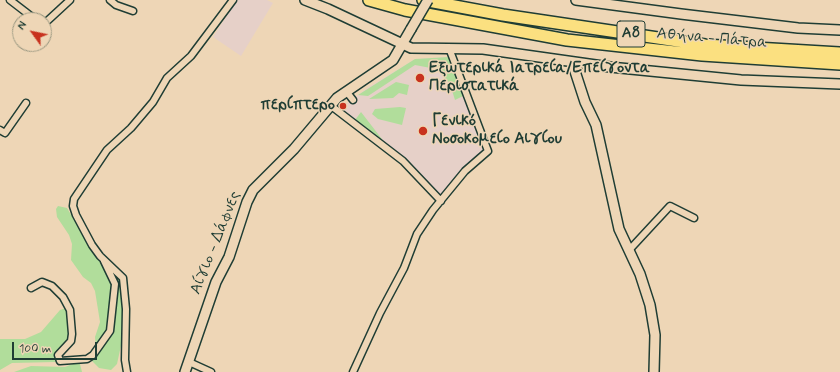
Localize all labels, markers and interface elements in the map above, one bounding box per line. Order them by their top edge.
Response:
north arrow [12,12,52,52]
text: N [15,19,31,33]
road number: Α8 [617,21,645,47]
street label: Αθήνα - Πάτρα [656,25,768,53]
place label: Εξωτερικά Ιατρεία/Επείγοντα Περιστατικά [429,59,650,97]
marker: Εξωτερικά Ιατρεία/Επείγοντα Περιστατικά [414,72,426,84]
place label: περίπτερο [261,96,335,116]
marker: περίπτερο [338,101,348,111]
place label: Γενικό Νοσοκομείο Αιγίου [432,112,562,150]
marker: Γενικό Νοσοκομείο Αιγίου [417,125,429,137]
street label: Αίγιο - Δάφνες [187,189,245,297]
scale bar [14,334,99,360]
text: 100 m [19,341,51,357]

